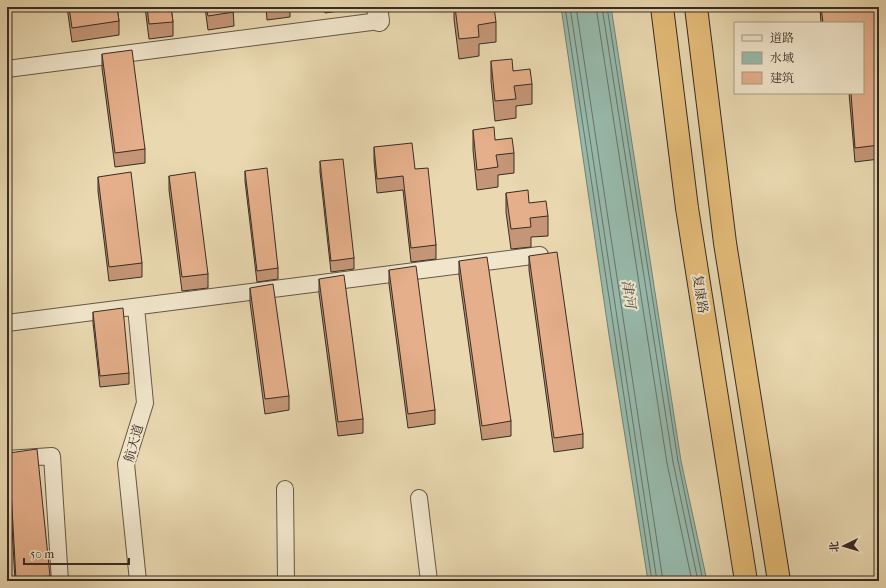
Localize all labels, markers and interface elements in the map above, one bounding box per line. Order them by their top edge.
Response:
legend [734,22,864,94]
text: 道路 [770,31,794,45]
text: 水域 [770,51,794,65]
text: 建筑 [770,71,794,85]
street label: 复康路 [690,274,711,315]
water label: 津河 [618,279,639,312]
street label: 航天道 [121,422,146,464]
north arrow [824,526,864,566]
scale bar [24,540,129,566]
text: 北 [828,541,841,553]
text: 50 m [30,547,54,561]

